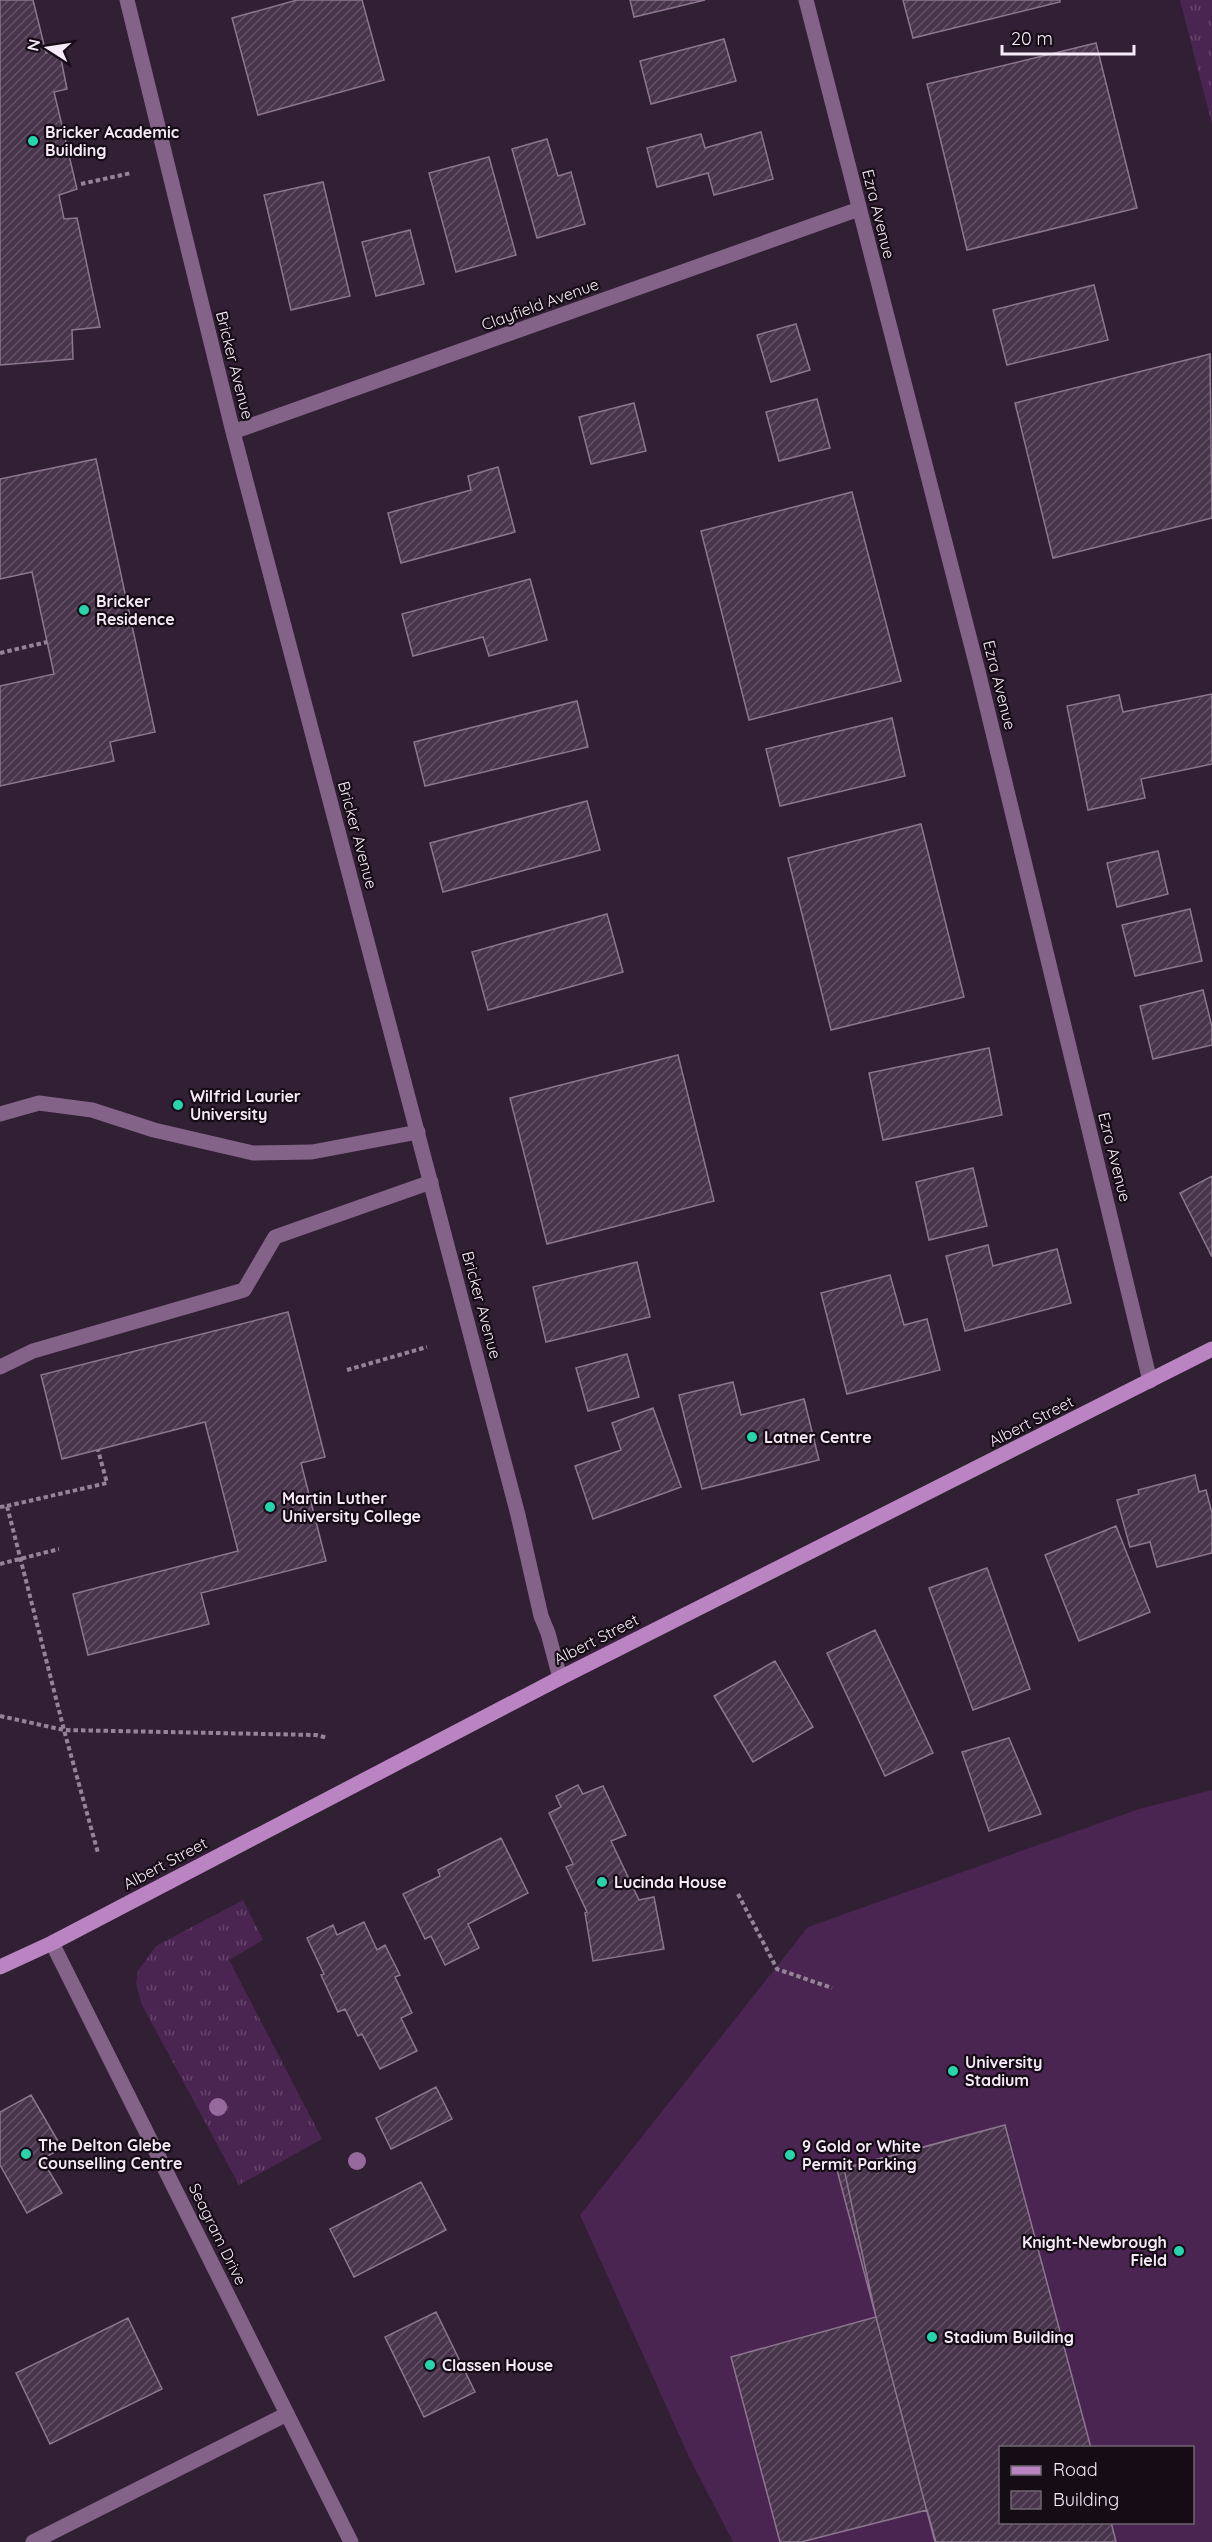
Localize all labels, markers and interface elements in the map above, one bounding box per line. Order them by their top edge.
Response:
north arrow [18,18,78,78]
scale bar [1002,18,1134,56]
text: 20 m [1011,27,1053,50]
text: N [22,37,44,53]
place label: Bricker Academic Building [45,122,179,160]
marker: Bricker Academic Building [26,134,40,148]
street label: Ezra Avenue [858,167,900,261]
street label: Clayfield Avenue [479,273,601,335]
street label: Bricker Avenue [212,309,258,421]
place label: Bricker Residence [96,591,175,629]
marker: Bricker Residence [77,603,91,617]
street label: Ezra Avenue [979,638,1021,732]
street label: Bricker Avenue [334,779,382,891]
place label: Wilfrid Laurier University [190,1086,301,1124]
marker: Wilfrid Laurier University [171,1098,185,1112]
street label: Ezra Avenue [1094,1110,1136,1204]
street label: Bricker Avenue [458,1249,506,1361]
street label: Albert Street [985,1391,1077,1451]
place label: Latner Centre [764,1427,872,1447]
marker: Latner Centre [745,1430,759,1444]
place label: Martin Luther University College [282,1488,421,1526]
marker: Martin Luther University College [263,1500,277,1514]
street label: Albert Street [550,1609,642,1669]
street label: Albert Street [119,1832,211,1894]
place label: Lucinda House [614,1872,727,1892]
marker: Lucinda House [595,1875,609,1889]
place label: University Stadium [965,2052,1042,2090]
marker: University Stadium [946,2064,960,2078]
place label: The Delton Glebe Counselling Centre [38,2135,182,2173]
place label: 9 Gold or White Permit Parking [802,2136,921,2174]
marker: The Delton Glebe Counselling Centre [19,2147,33,2161]
marker: 9 Gold or White Permit Parking [783,2148,797,2162]
street label: Seagram Drive [185,2180,251,2288]
place label: Knight-Newbrough Field [1022,2232,1167,2270]
marker: Knight-Newbrough Field [1172,2244,1186,2258]
place label: Stadium Building [944,2327,1074,2347]
marker: Stadium Building [925,2330,939,2344]
place label: Classen House [442,2355,553,2375]
marker: Classen House [423,2358,437,2372]
legend [999,2446,1194,2524]
text: Road [1053,2458,1098,2481]
text: Building [1053,2488,1119,2511]

